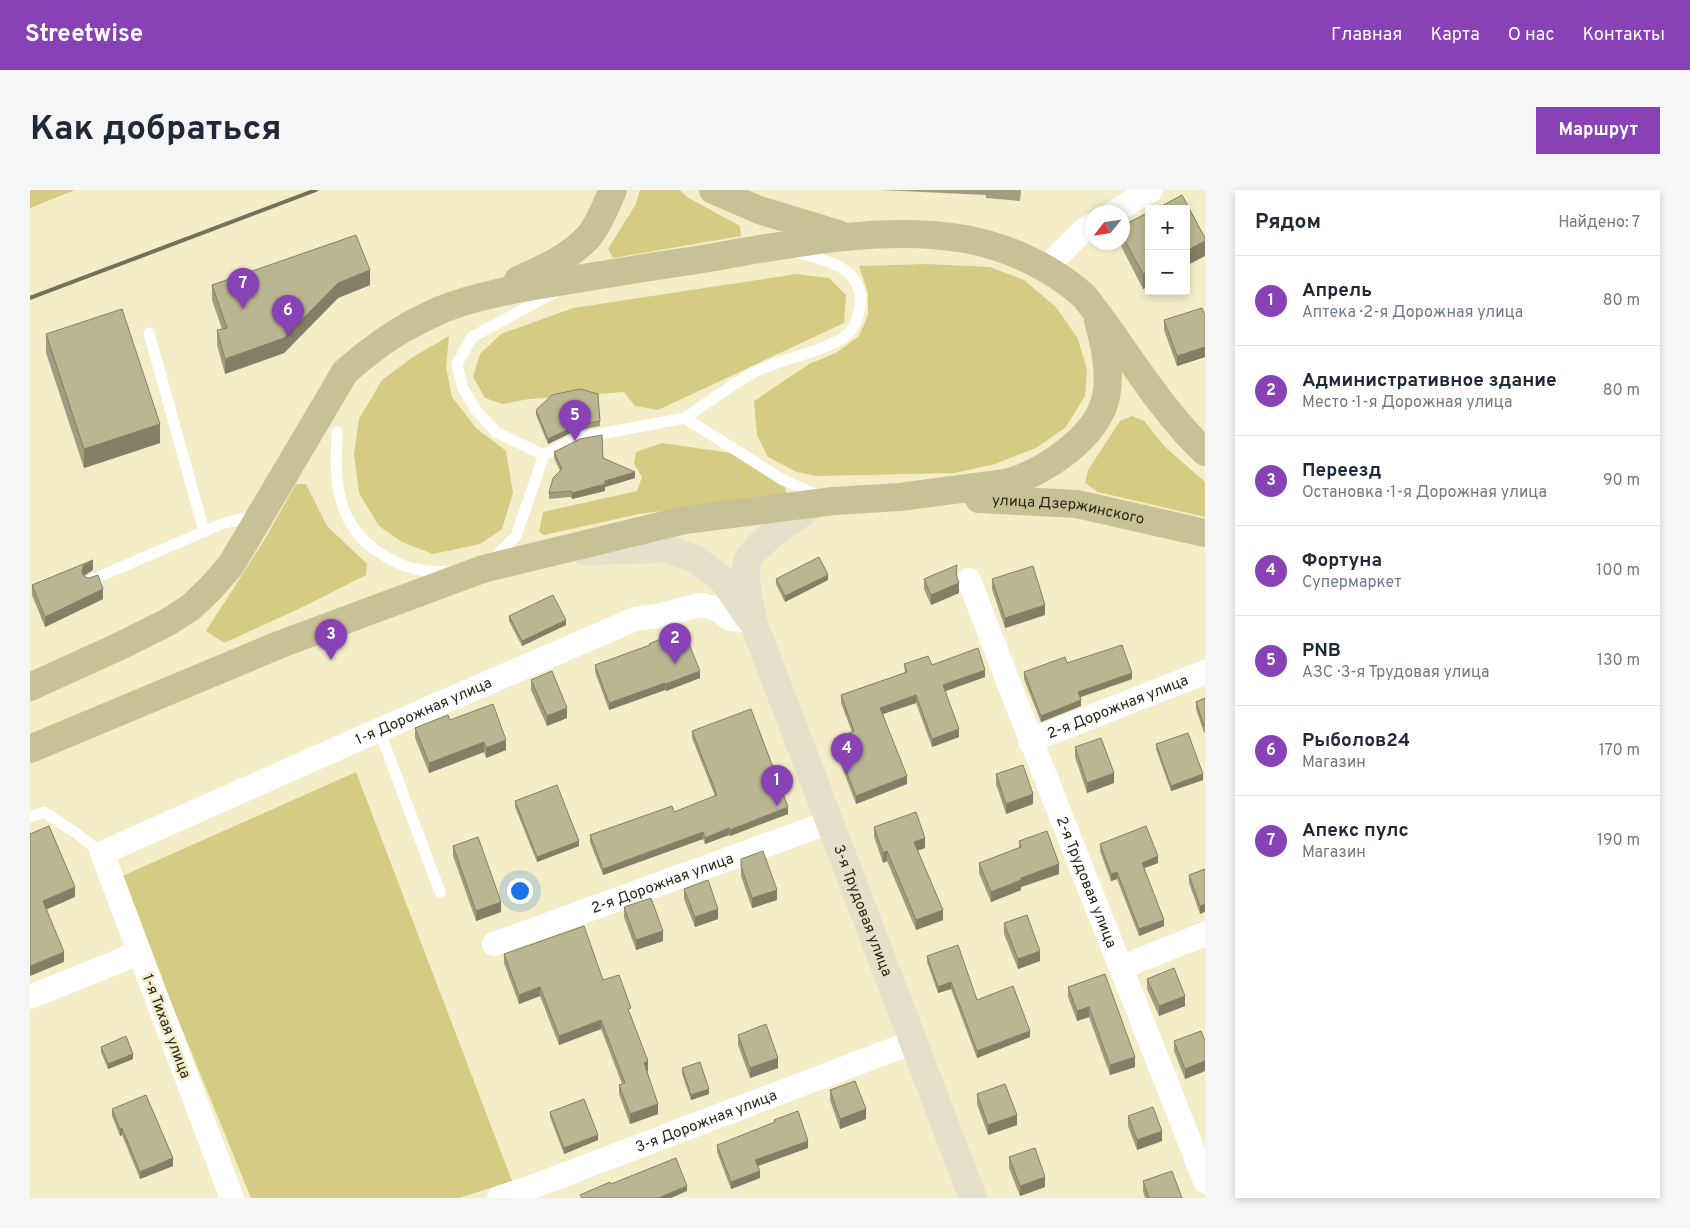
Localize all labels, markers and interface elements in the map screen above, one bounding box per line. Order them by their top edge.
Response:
text: Streetwise [25,20,143,50]
text: Главная [1331,24,1402,47]
text: Карта [1430,24,1480,47]
text: О нас [1508,24,1554,47]
text: Контакты [1582,24,1665,47]
button: Маршрут [1536,107,1660,154]
text: Как добраться [30,108,282,152]
north arrow [1085,205,1130,250]
map controls [1145,205,1190,295]
button: + [1145,205,1190,250]
text: Рядом [1255,209,1321,236]
text: Найдено: 7 [1558,213,1640,233]
button: − [1145,250,1190,295]
pin: 7 [227,268,259,309]
text: Апрель [1302,279,1372,303]
text: 1 [1268,291,1274,311]
text: 80 m [1603,291,1640,311]
pin: 6 [272,295,304,336]
text: Аптека · 2-я Дорожная улица [1302,303,1523,323]
text: Административное здание [1302,369,1557,393]
text: 2 [1266,381,1276,401]
text: 80 m [1603,381,1640,401]
text: Место · 1-я Дорожная улица [1302,393,1512,413]
pin: 5 [559,400,591,441]
text: Переезд [1302,459,1381,483]
text: 3 [1266,471,1276,491]
text: 90 m [1603,471,1640,491]
text: Остановка · 1-я Дорожная улица [1302,483,1547,503]
street label: улица Дзержинского [991,492,1146,530]
text: Фортуна [1302,549,1382,573]
text: 4 [1266,561,1276,581]
text: 100 m [1596,561,1640,581]
text: Супермаркет [1302,573,1402,593]
pin: 3 [315,619,347,660]
pin: 2 [659,623,691,664]
text: PNB [1302,639,1341,663]
text: 5 [1266,651,1276,671]
text: 130 m [1597,651,1640,671]
text: АЗС · 3-я Трудовая улица [1302,663,1489,683]
street label: 2-я Дорожная улица [1045,672,1191,744]
street label: 1-я Дорожная улица [353,674,495,750]
text: Рыболов24 [1302,729,1410,753]
pin: 4 [831,733,863,774]
text: 6 [1266,741,1276,761]
text: 170 m [1599,741,1640,761]
text: Магазин [1302,753,1366,773]
pin: 1 [761,765,793,806]
street label: 2-я Трудовая улица [1051,814,1120,951]
text: Апекс пулс [1302,819,1409,843]
text: 7 [1267,831,1275,851]
text: 190 m [1597,831,1640,851]
street label: 3-я Трудовая улица [828,842,896,980]
text: Магазин [1302,843,1366,863]
street label: 2-я Дорожная улица [589,850,736,919]
your location [507,878,533,904]
street label: 1-я Тихая улица [137,972,194,1082]
street label: 3-я Дорожная улица [633,1087,780,1158]

